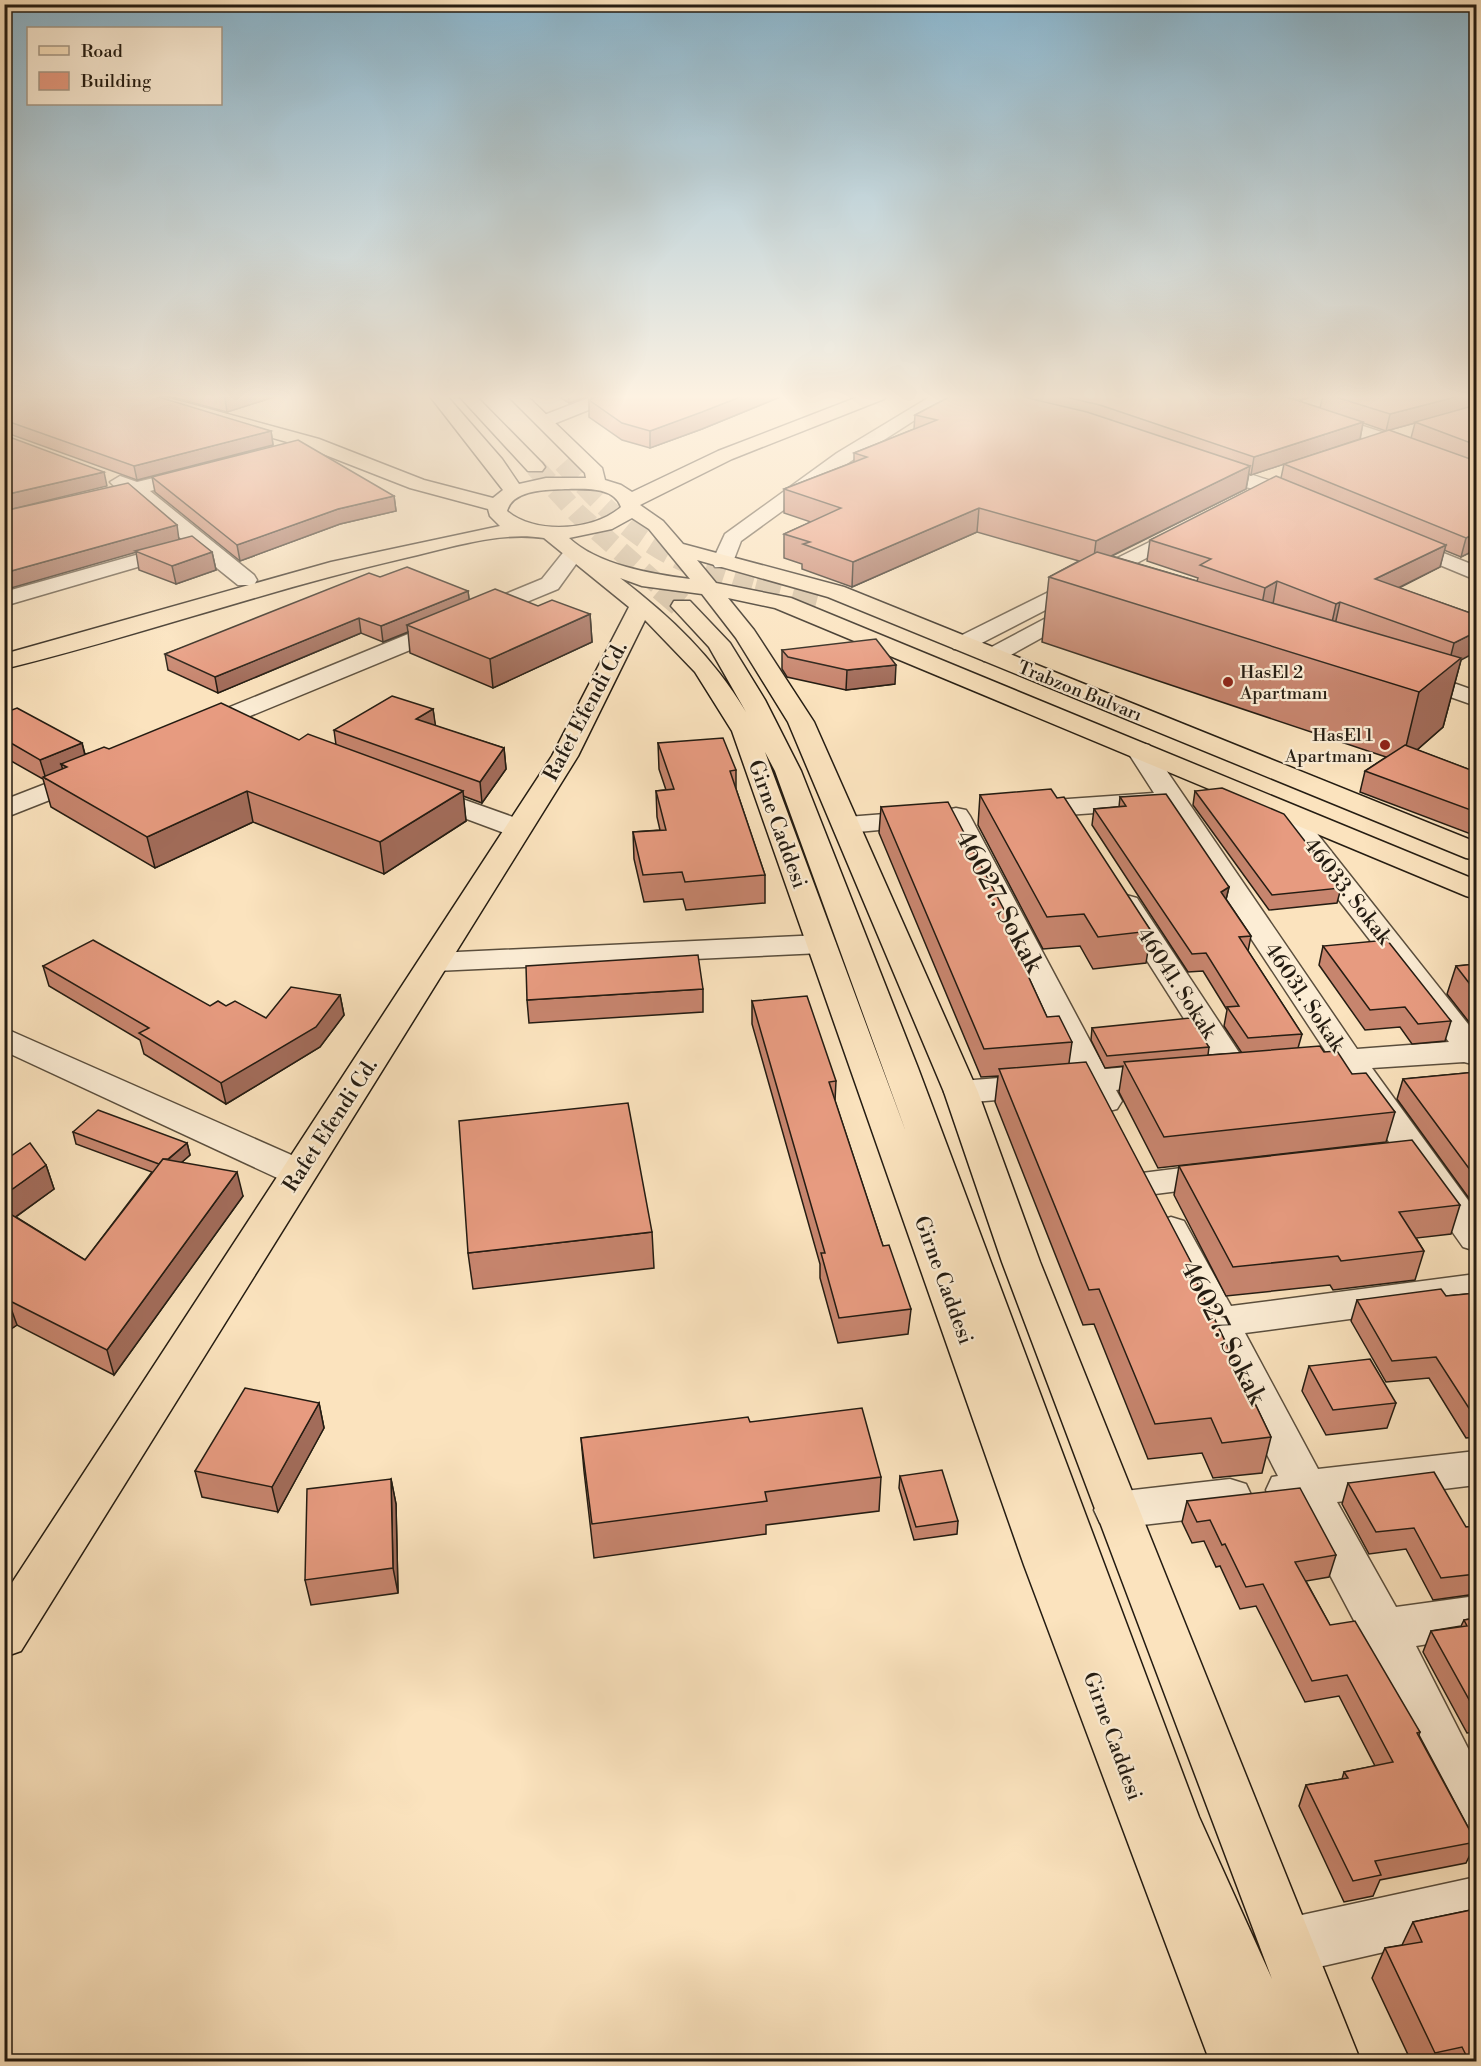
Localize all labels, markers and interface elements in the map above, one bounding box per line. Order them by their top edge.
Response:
legend [27,27,222,105]
text: Road [81,40,124,63]
text: Building [80,70,152,93]
street label: Rafet Efendi Cd. [538,637,634,786]
street label: Trabzon Bulvarı [1014,656,1145,727]
place label: HasEl 2 Apartmanı [1239,661,1328,705]
marker: HasEl 2 Apartmanı [1221,675,1235,689]
place label: HasEl 1 Apartmanı [1284,724,1373,768]
marker: HasEl 1 Apartmanı [1378,738,1392,752]
street label: Girne Caddesi [742,757,812,892]
street label: 46027. Sokak [948,825,1051,980]
street label: 46033. Sokak [1297,833,1398,951]
street label: 46041. Sokak [1131,923,1222,1045]
street label: 46031. Sokak [1258,938,1351,1058]
street label: Rafet Efendi Cd. [278,1054,384,1197]
street label: Girne Caddesi [908,1213,978,1348]
street label: 46027. Sokak [1173,1255,1274,1411]
street label: Girne Caddesi [1077,1669,1147,1804]

